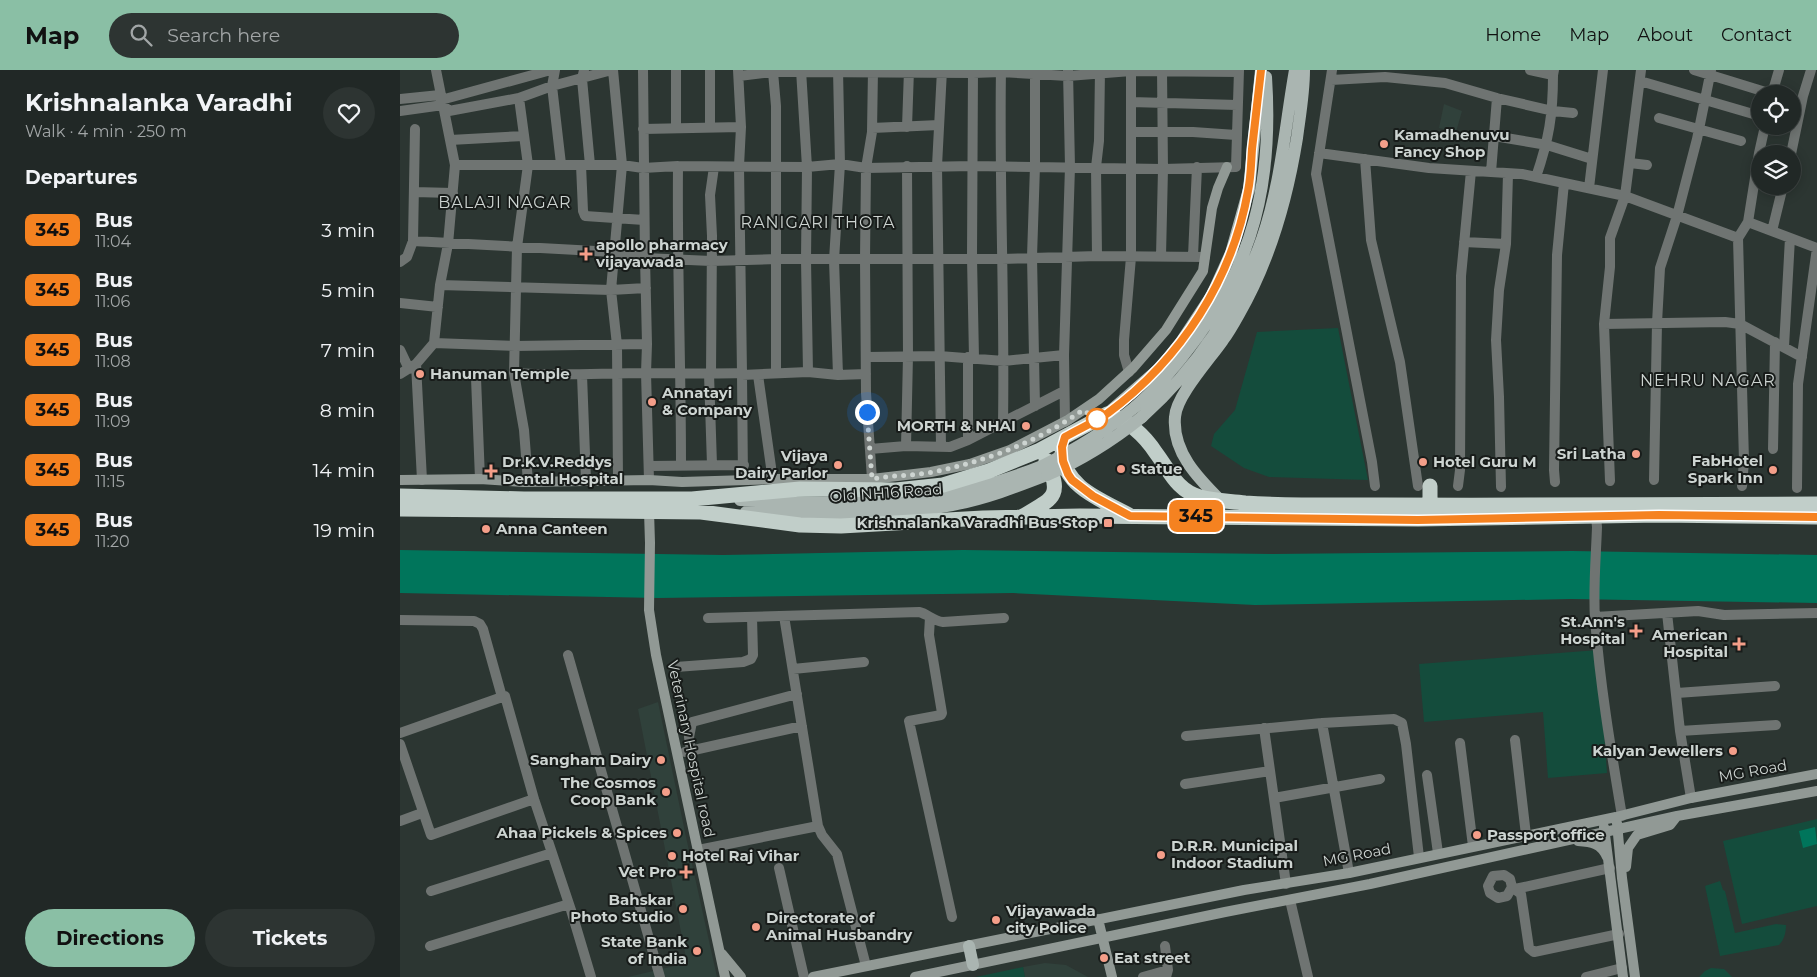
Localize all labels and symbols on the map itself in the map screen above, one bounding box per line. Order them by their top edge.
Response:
place label: Kamadhenuvu Fancy Shop [1394,125,1509,161]
marker: Kamadhenuvu Fancy Shop [1378,138,1390,150]
district label: BALAJI NAGAR [438,193,572,212]
district label: RANIGARI THOTA [741,213,895,232]
place label: apollo pharmacy vijayawada [595,235,729,271]
marker: apollo pharmacy vijayawada [580,248,592,260]
place label: Hanuman Temple [430,364,570,383]
marker: Hanuman Temple [414,368,426,380]
district label: NEHRU NAGAR [1640,371,1776,390]
place label: Annatayi & Company [661,383,753,419]
marker: Annatayi & Company [646,396,658,408]
your location [855,400,880,425]
unlabelled marker [1086,408,1108,430]
place label: MORTH & NHAI [897,416,1016,435]
marker: MORTH & NHAI [1020,420,1032,432]
place label: Sri Latha [1557,444,1626,463]
place label: Vijaya Dairy Parlor [735,446,829,482]
marker: Sri Latha [1630,448,1642,460]
place label: FabHotel Spark Inn [1688,451,1763,487]
place label: Dr.K.V.Reddys Dental Hospital [502,452,623,488]
place label: Hotel Guru M [1433,452,1537,471]
marker: Hotel Guru M [1417,456,1429,468]
marker: Vijaya Dairy Parlor [832,459,844,471]
place label: Statue [1131,459,1182,478]
marker: Statue [1115,463,1127,475]
marker: Dr.K.V.Reddys Dental Hospital [484,464,498,478]
marker: FabHotel Spark Inn [1767,464,1779,476]
street label: Old NH16 Road [829,479,943,506]
line badge: 345 [1167,500,1225,532]
place label: Krishnalanka Varadhi Bus Stop [857,513,1098,532]
marker: Krishnalanka Varadhi Bus Stop [1102,517,1114,529]
place label: Anna Canteen [495,519,608,538]
marker: Anna Canteen [480,523,492,535]
place label: St.Ann's Hospital [1560,612,1625,648]
marker: St.Ann's Hospital [1629,624,1643,638]
place label: American Hospital [1651,625,1728,661]
marker: American Hospital [1732,637,1746,651]
street label: Veterinary Hospital road [663,659,720,839]
place label: Kalyan Jewellers [1592,741,1723,760]
marker: Kalyan Jewellers [1727,745,1739,757]
place label: Sangham Dairy [530,750,652,769]
marker: Sangham Dairy [655,754,667,766]
street label: MG Road [1717,755,1789,786]
place label: The Cosmos Coop Bank [561,773,656,809]
marker: The Cosmos Coop Bank [660,786,672,798]
place label: Ahaa Pickels & Spices [496,823,667,842]
place label: Passport office [1487,825,1605,844]
marker: Ahaa Pickels & Spices [671,827,683,839]
marker: Passport office [1471,829,1483,841]
place label: D.R.R. Municipal Indoor Stadium [1171,836,1298,872]
street label: MG Road [1321,839,1393,870]
place label: Hotel Raj Vihar [682,846,800,865]
marker: D.R.R. Municipal Indoor Stadium [1155,849,1167,861]
marker: Hotel Raj Vihar [666,850,678,862]
place label: Vet Pro [617,862,676,881]
marker: Vet Pro [680,866,692,878]
place label: Bahskar Photo Studio [570,890,674,926]
place label: Vijayawada city Police [1005,901,1096,937]
marker: Bahskar Photo Studio [677,903,689,915]
place label: Directorate of Animal Husbandry [765,908,913,944]
marker: Vijayawada city Police [990,914,1002,926]
marker: Directorate of Animal Husbandry [750,921,762,933]
place label: State Bank of India [601,932,687,968]
marker: State Bank of India [691,945,703,957]
place label: Eat street [1114,948,1191,967]
marker: Eat street [1098,952,1110,964]

